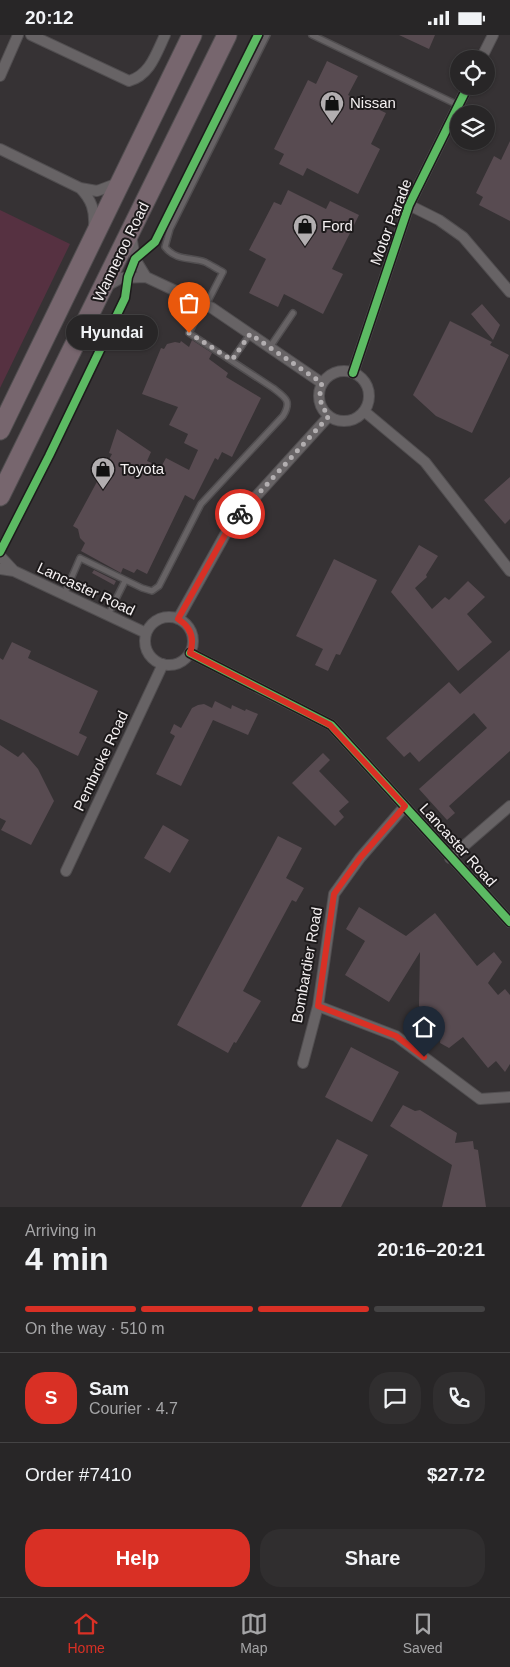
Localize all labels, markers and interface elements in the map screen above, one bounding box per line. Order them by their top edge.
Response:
text: 20:12 [25,7,74,28]
map controls [450,50,495,150]
button: locate [450,50,495,95]
shop icon: Nissan [319,90,345,124]
place label: Nissan [350,94,396,111]
button: layers [450,105,495,150]
street label: Motor Parade [366,176,415,267]
street label: Wanneroo Road [89,199,152,304]
shop icon: Ford [292,213,318,247]
place label: Ford [322,217,353,234]
pin [168,282,210,333]
icon: bag [175,289,203,317]
callout: Hyundai [66,315,159,351]
text: Hyundai [80,324,144,341]
shop icon: Toyota [90,456,116,490]
place label: Toyota [120,460,165,477]
courier [215,489,265,539]
icon: bike [226,500,254,528]
street label: Lancaster Road [35,558,138,619]
street label: Pembroke Road [70,708,131,814]
street label: Lancaster Road [417,800,500,890]
street label: Bombardier Road [288,906,325,1024]
pin [403,1006,445,1057]
icon: home [410,1013,438,1041]
text: Arriving in [25,1222,96,1239]
text: 20:16–20:21 [377,1239,485,1260]
text: 4 min [25,1241,109,1277]
text: On the way · 510 m [25,1320,165,1337]
button: chat [369,1372,421,1424]
button: phone [433,1372,485,1424]
text: Sam [89,1378,129,1399]
text: S [45,1387,57,1408]
text: Courier · 4.7 [89,1400,178,1417]
text: Order #7410 [25,1464,132,1485]
text: $27.72 [427,1464,485,1485]
button: Help [25,1529,250,1587]
button: Share [260,1529,485,1587]
tab: Home [67,1610,105,1656]
tab: Map [240,1610,268,1656]
tab: Saved [403,1610,442,1656]

